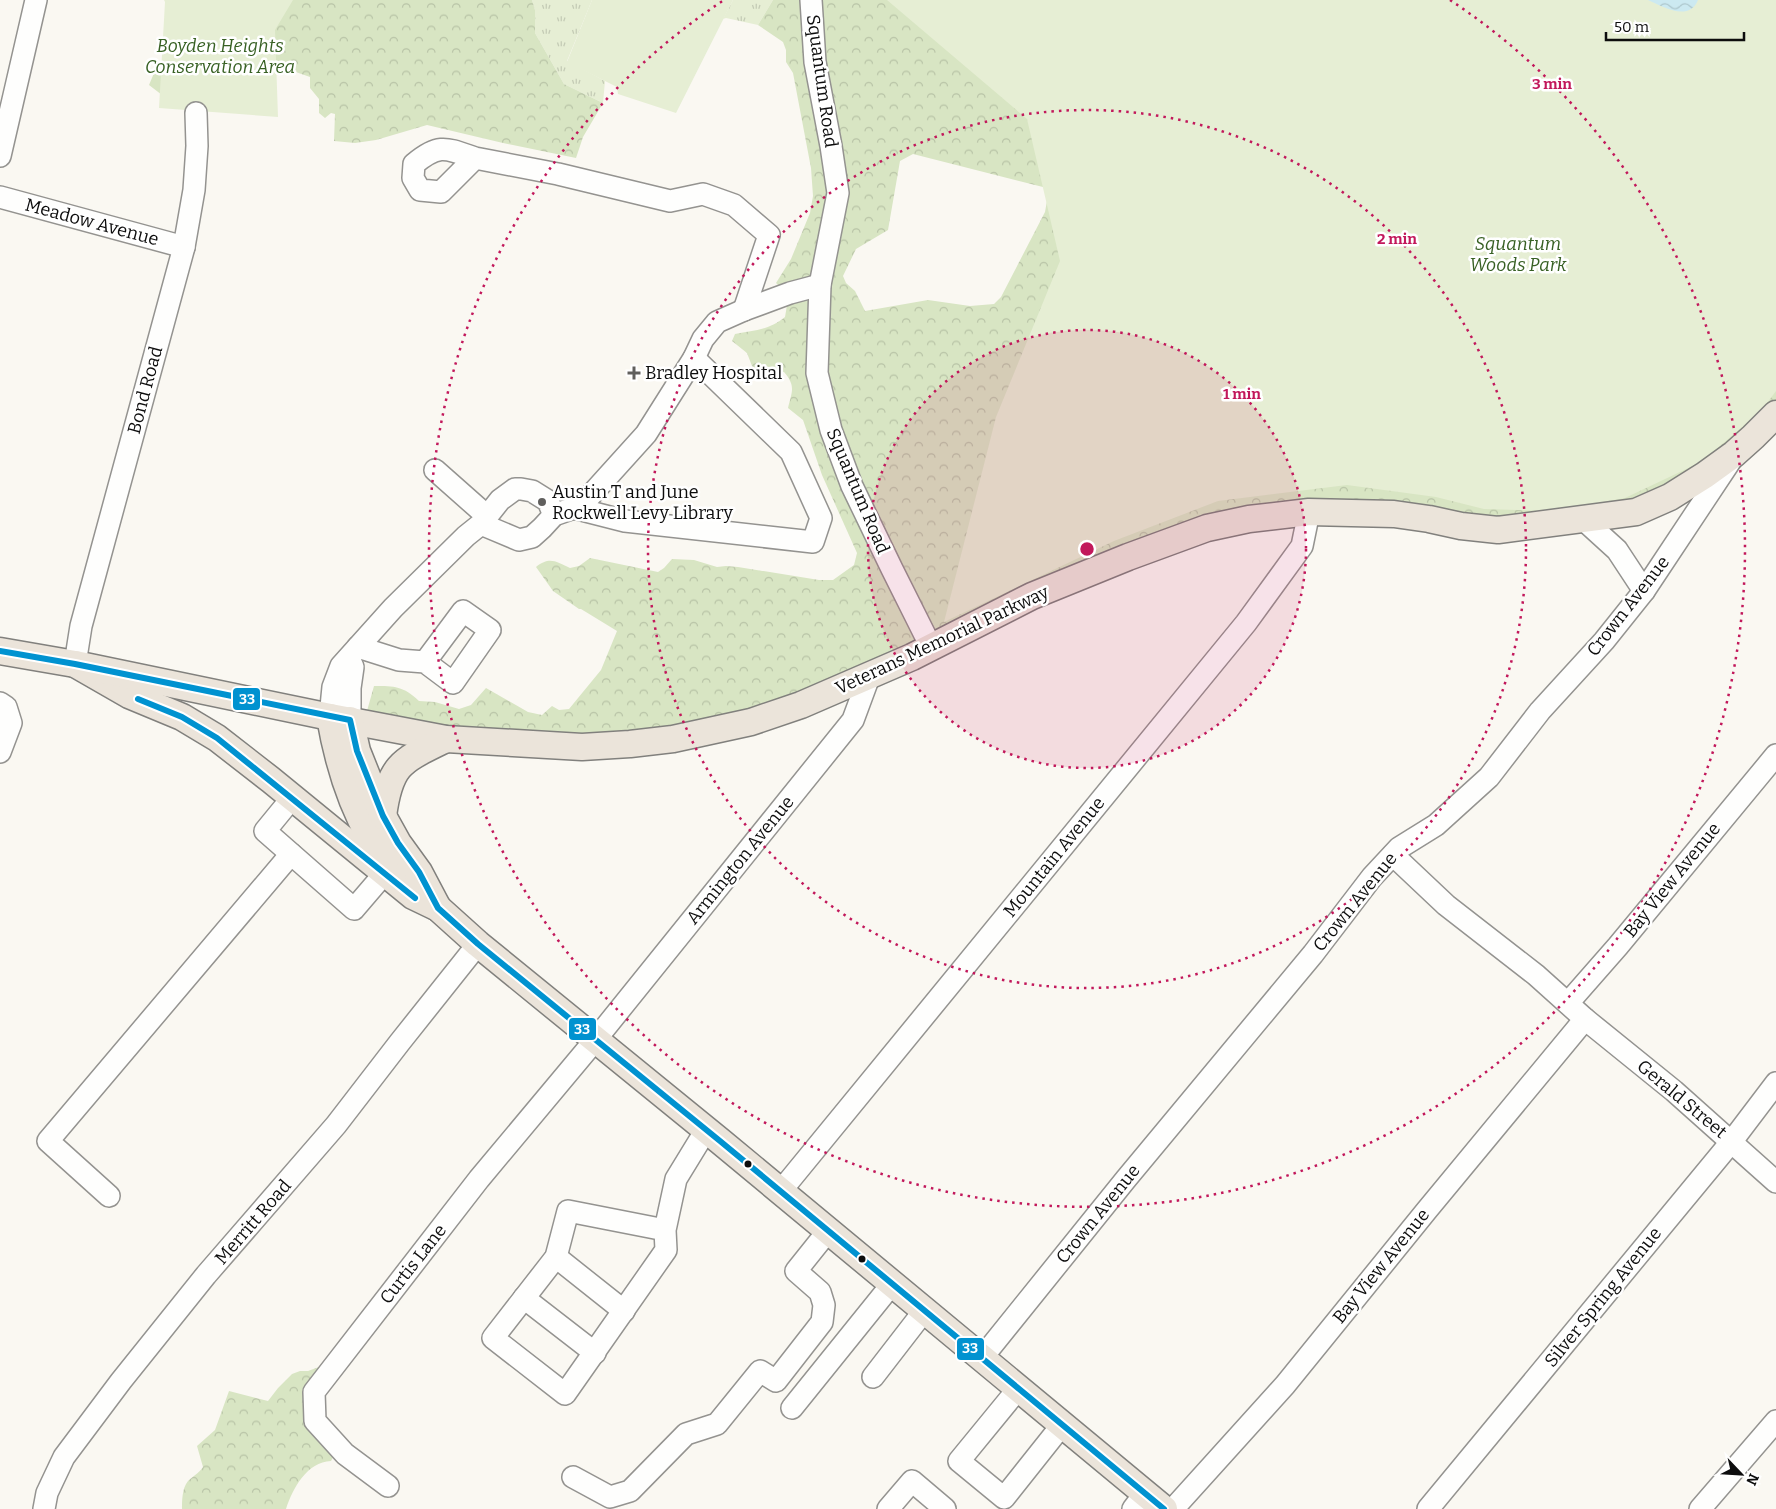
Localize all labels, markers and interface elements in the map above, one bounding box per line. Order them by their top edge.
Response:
scale bar [1606,10,1744,42]
street label: Squantum Road [802,13,842,149]
text: 50 m [1614,18,1650,36]
park label: Boyden Heights Conservation Area [145,35,295,78]
text: 3 min [1532,75,1572,93]
street label: Meadow Avenue [23,194,161,250]
text: 2 min [1377,230,1417,248]
park label: Squantum Woods Park [1469,233,1567,276]
street label: Bond Road [123,344,167,436]
place label: Bradley Hospital [645,362,782,384]
marker: Bradley Hospital [627,366,641,380]
text: 1 min [1223,385,1261,403]
street label: Squantum Road [822,425,894,557]
place label: Austin T and June Rockwell Levy Library [552,481,734,524]
marker: Austin T and June Rockwell Levy Library [536,496,548,508]
centre of rings [1078,540,1096,558]
street label: Crown Avenue [1582,551,1674,661]
street label: Veterans Memorial Parkway [832,581,1053,699]
line badge: 33 [232,687,261,711]
text: 33 [239,691,255,708]
street label: Armington Avenue [681,791,799,929]
street label: Mountain Avenue [999,792,1109,922]
street label: Bay View Avenue [1619,818,1725,942]
street label: Crown Avenue [1308,848,1402,956]
line badge: 33 [568,1017,597,1041]
text: 33 [574,1021,590,1038]
street label: Gerald Street [1633,1055,1732,1143]
unlabelled marker [743,1159,753,1169]
street label: Crown Avenue [1051,1160,1145,1268]
street label: Merritt Road [210,1175,296,1269]
street label: Bay View Avenue [1328,1204,1434,1328]
street label: Curtis Lane [375,1220,451,1308]
street label: Silver Spring Avenue [1540,1223,1666,1371]
unlabelled marker [857,1254,867,1264]
line badge: 33 [956,1337,985,1361]
text: 33 [962,1340,978,1357]
north arrow [1716,1449,1766,1499]
text: N [1742,1471,1762,1488]

